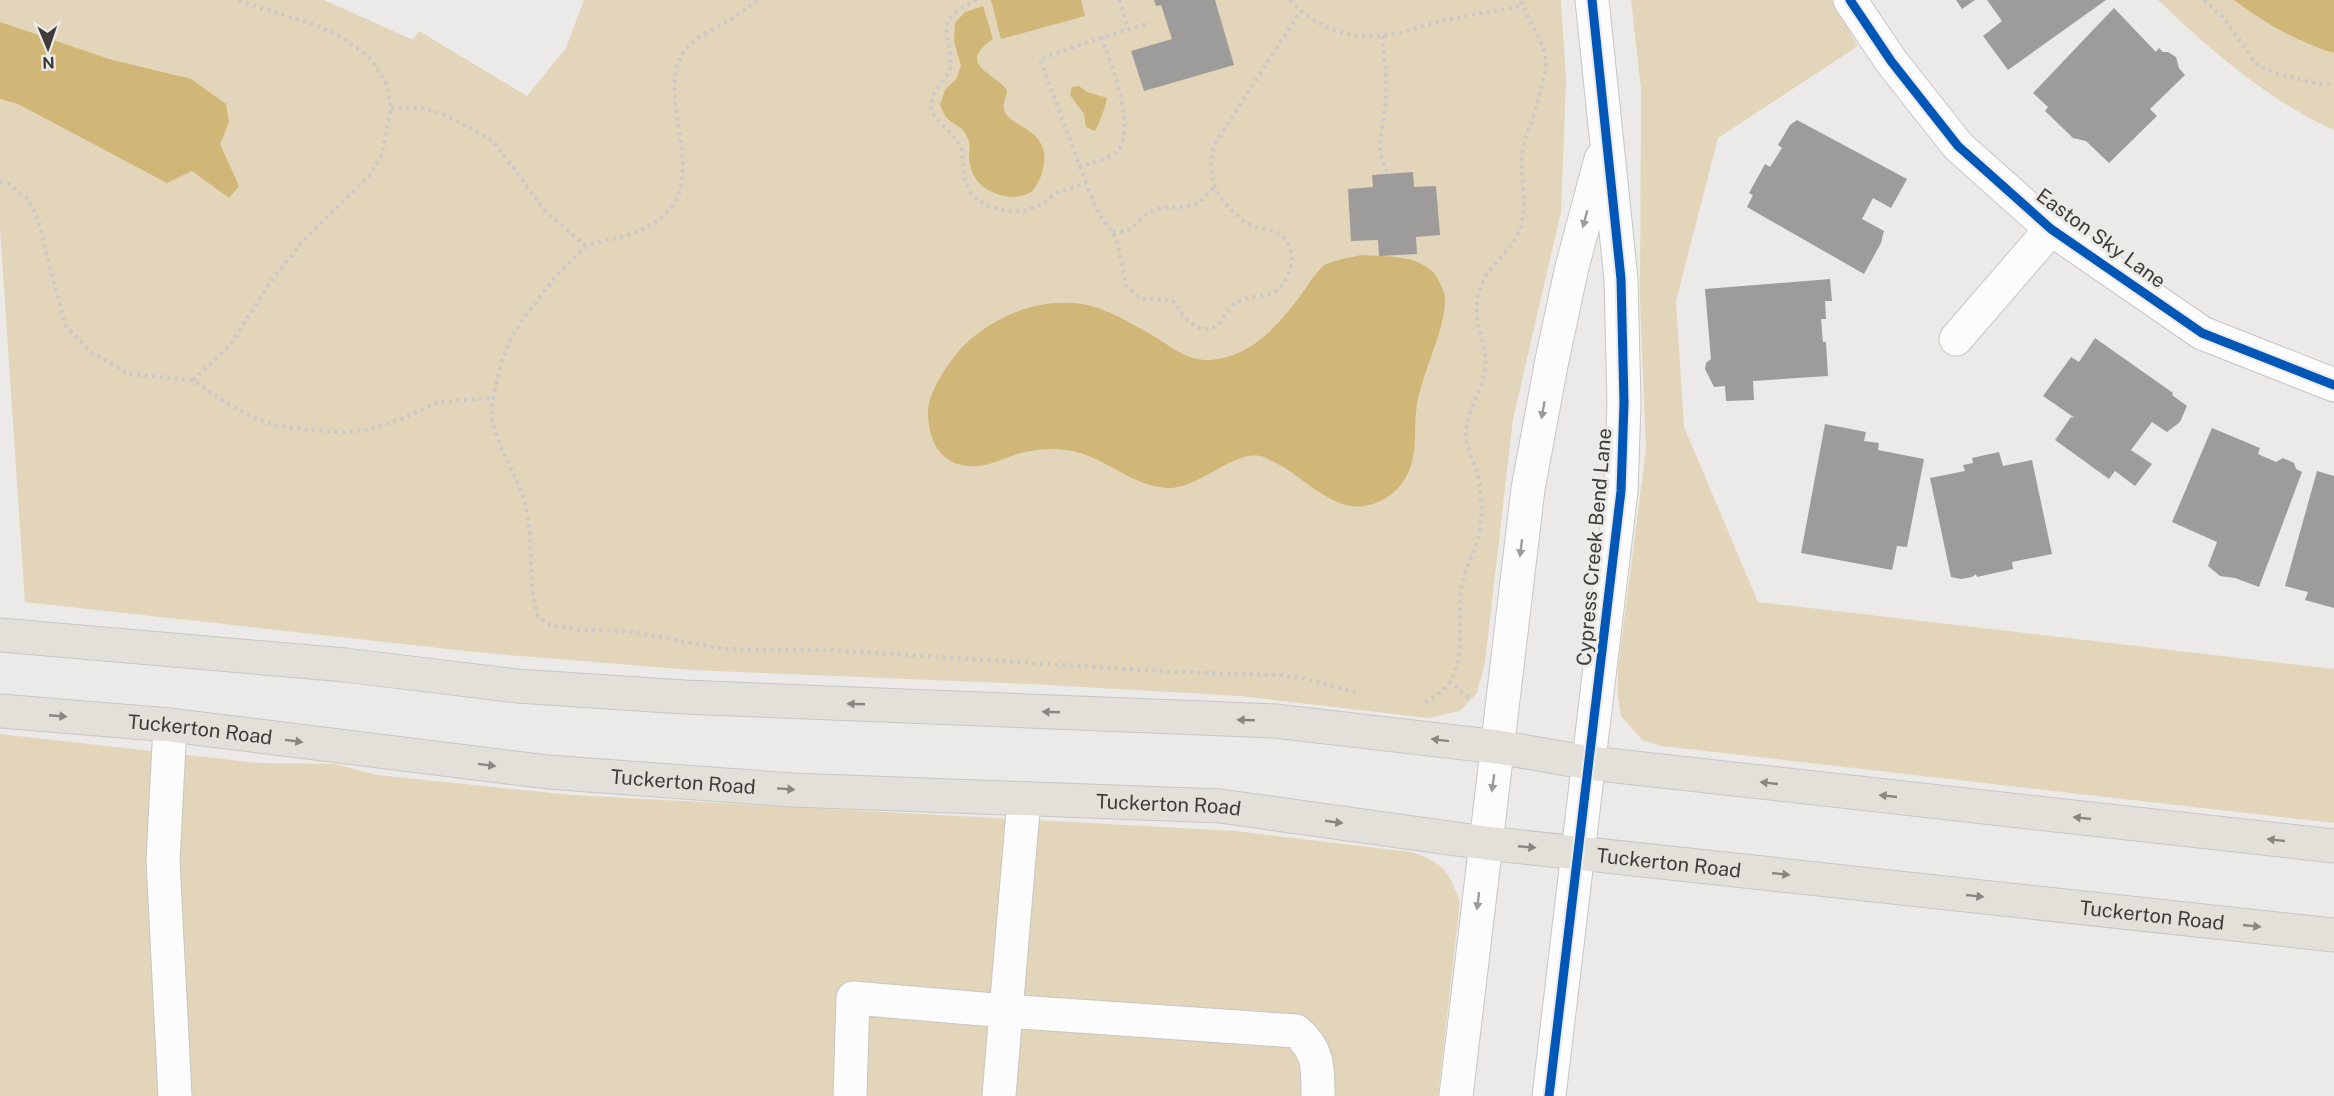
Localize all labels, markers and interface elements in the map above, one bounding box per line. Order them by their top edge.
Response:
north arrow [18,18,78,78]
text: N [42,53,55,72]
street label: Easton Sky Lane [2032,183,2170,293]
one-way arrow [1579,210,1589,229]
one-way arrow [1538,400,1547,419]
street label: Cypress Creek Bend Lane [1572,427,1616,667]
one-way arrow [1516,538,1526,557]
one-way arrow [847,699,866,709]
one-way arrow [1041,707,1060,716]
street label: Tuckerton Road [127,710,274,750]
one-way arrow [49,711,68,721]
one-way arrow [1236,715,1255,724]
one-way arrow [285,736,304,745]
one-way arrow [1430,736,1449,745]
one-way arrow [478,760,497,769]
street label: Tuckerton Road [610,765,757,799]
one-way arrow [1488,773,1497,792]
one-way arrow [1759,778,1778,788]
one-way arrow [777,784,796,794]
street label: Tuckerton Road [1095,789,1243,821]
one-way arrow [1879,792,1898,801]
one-way arrow [2073,813,2092,823]
one-way arrow [1324,818,1343,827]
one-way arrow [2266,835,2285,845]
one-way arrow [1518,842,1537,852]
street label: Tuckerton Road [1595,843,1742,883]
one-way arrow [1772,870,1791,879]
one-way arrow [1966,891,1985,901]
one-way arrow [1473,892,1483,911]
street label: Tuckerton Road [2079,896,2226,935]
one-way arrow [2243,922,2262,931]

